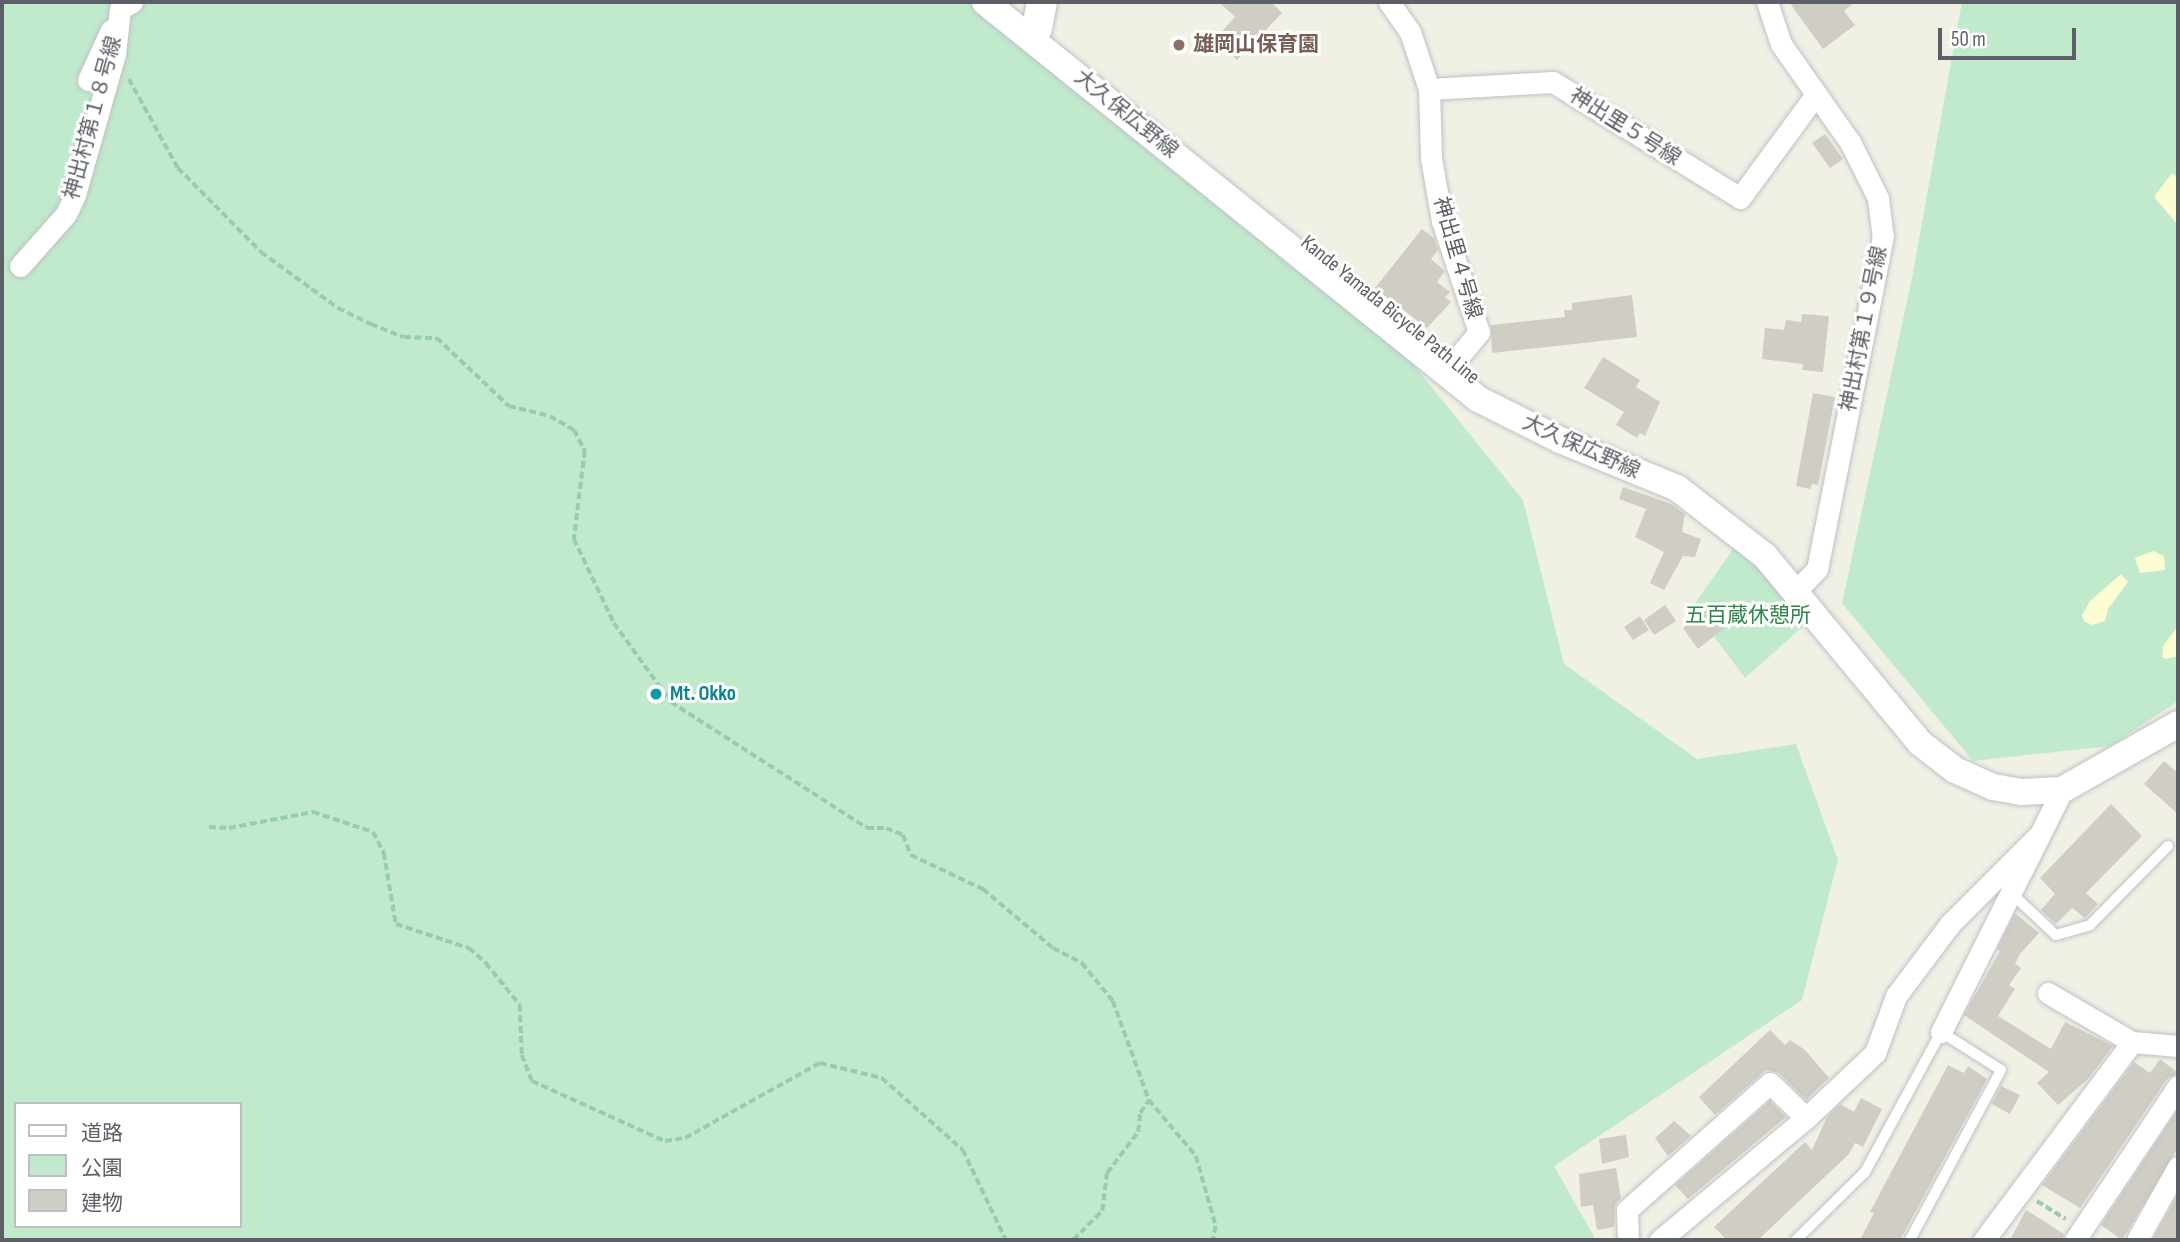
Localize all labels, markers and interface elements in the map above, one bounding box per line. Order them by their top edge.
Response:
scale bar [1942,14,2080,58]
text: 50 m [1951,27,1986,52]
place label: 雄岡山保育園 [1193,32,1319,58]
street label: 神出村第１８号線 [59,34,127,202]
marker: 雄岡山保育園 [1171,37,1187,53]
street label: 大久保広野線 [1069,65,1183,163]
street label: 神出里５号線 [1565,83,1685,171]
street label: 神出里４号線 [1428,194,1486,322]
street label: Kande Yamada Bicycle Path Line [1296,230,1484,390]
street label: 神出村第１９号線 [1836,244,1892,414]
street label: 大久保広野線 [1518,410,1644,484]
park label: 五百蔵休憩所 [1685,603,1811,629]
place label: Mt. Okko [670,681,736,707]
marker: Mt. Okko [648,686,664,702]
legend [14,1102,242,1228]
text: 道路 [81,1121,123,1146]
text: 公園 [81,1156,123,1181]
text: 建物 [81,1191,123,1216]

